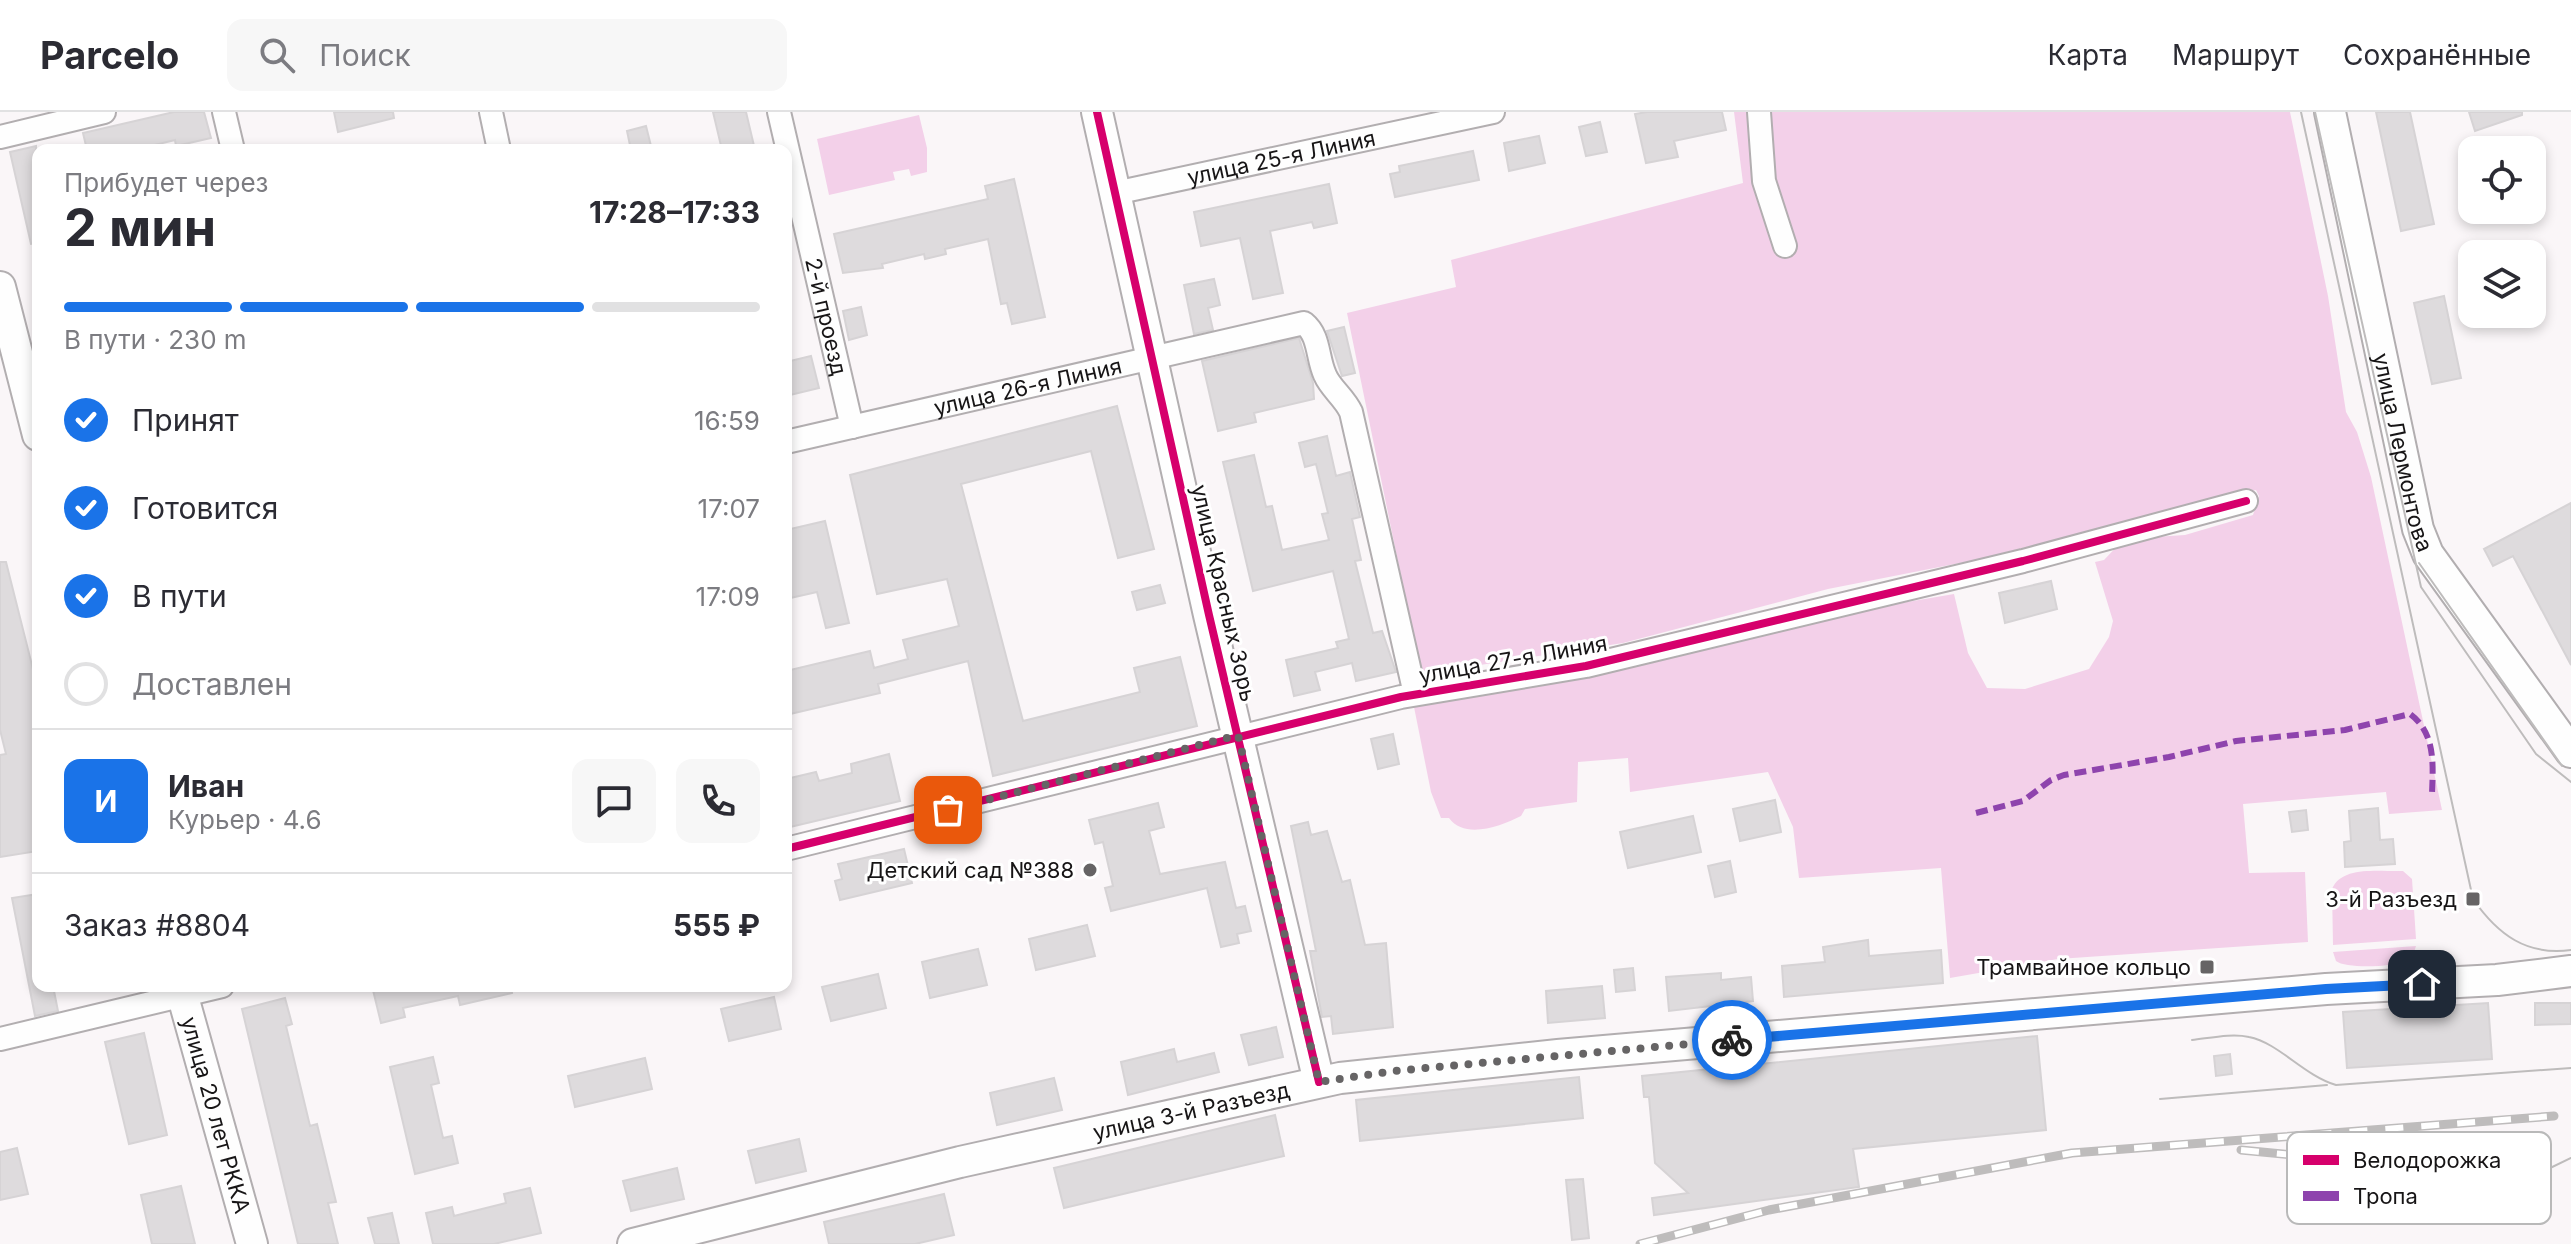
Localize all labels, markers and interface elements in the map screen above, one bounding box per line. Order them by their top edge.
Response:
search box [227,19,787,91]
text: Parcelo [40,32,179,78]
icon: search [255,33,299,77]
text: Поиск [319,37,411,73]
text: Карта [2048,38,2128,72]
text: Маршрут [2172,38,2299,72]
text: Сохранённые [2343,38,2531,72]
street label: улица 25-я Линия [1185,125,1378,190]
map controls [2458,136,2546,328]
button: locate [2458,136,2546,224]
text: Прибудет через [64,167,268,198]
text: 17:28–17:33 [589,194,760,230]
text: 2 мин [64,196,216,259]
button: layers [2458,240,2546,328]
street label: 2-й проезд [800,255,853,378]
text: В пути · 230 m [64,324,247,355]
street label: улица Лермонтова [2368,351,2439,555]
street label: улица 26-я Линия [931,352,1124,421]
icon: check [64,398,108,442]
text: Принят [132,402,239,438]
text: 16:59 [694,405,760,436]
street label: улица Красных Зорь [1186,482,1262,704]
icon: check [64,486,108,530]
text: Готовится [132,490,278,526]
text: 17:07 [697,493,760,524]
icon: check [64,574,108,618]
text: В пути [132,578,227,614]
text: 17:09 [696,581,760,612]
street label: улица 27-я Линия [1417,630,1609,688]
text: Доставлен [132,666,292,702]
button: chat [572,759,656,843]
button: phone [676,759,760,843]
text: Иван [168,768,244,804]
pin [914,776,982,844]
text: И [95,783,117,819]
icon: bag [926,788,970,832]
text: Курьер · 4.6 [168,804,322,835]
place label: Детский сад №388 [867,857,1074,883]
marker: Детский сад №388 [1081,861,1099,879]
place label: 3-й Разъезд [2325,886,2457,912]
marker: 3-й Разъезд [2464,890,2482,908]
text: Заказ #8804 [64,907,250,943]
text: 555 ₽ [673,907,760,943]
pin [2388,950,2456,1018]
place label: Трамвайное кольцо [1976,954,2191,980]
marker: Трамвайное кольцо [2198,958,2216,976]
icon: home [2400,962,2444,1006]
courier [1692,1000,1772,1080]
street label: улица 20 лет РККА [176,1014,256,1216]
icon: bike [1710,1018,1754,1062]
street label: улица 3-й Разъезд [1091,1076,1292,1145]
legend [2287,1132,2551,1224]
text: Велодорожка [2353,1147,2501,1173]
text: Тропа [2353,1183,2418,1209]

